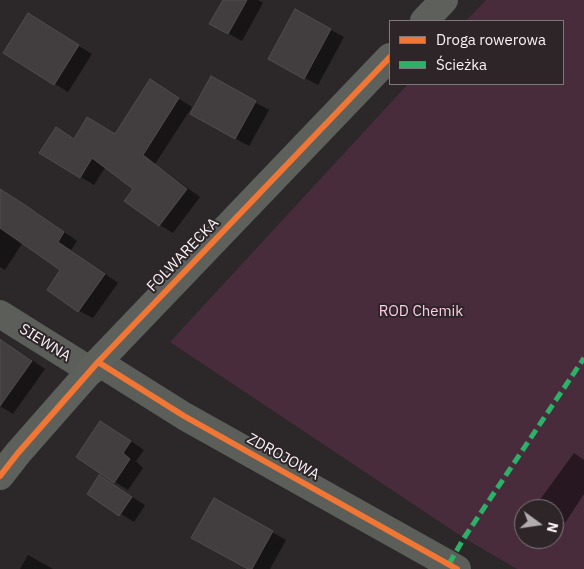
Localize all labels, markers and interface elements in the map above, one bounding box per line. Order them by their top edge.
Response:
legend [389,20,564,85]
text: Droga rowerowa [436,30,546,49]
text: Ścieżka [436,55,487,74]
street label: FOLWARECKA [143,214,223,296]
park label: ROD Chemik [379,303,463,321]
street label: SIEWNA [16,320,74,366]
street label: ZDROJOWA [244,430,322,484]
north arrow [514,499,564,549]
text: N [543,520,563,534]

